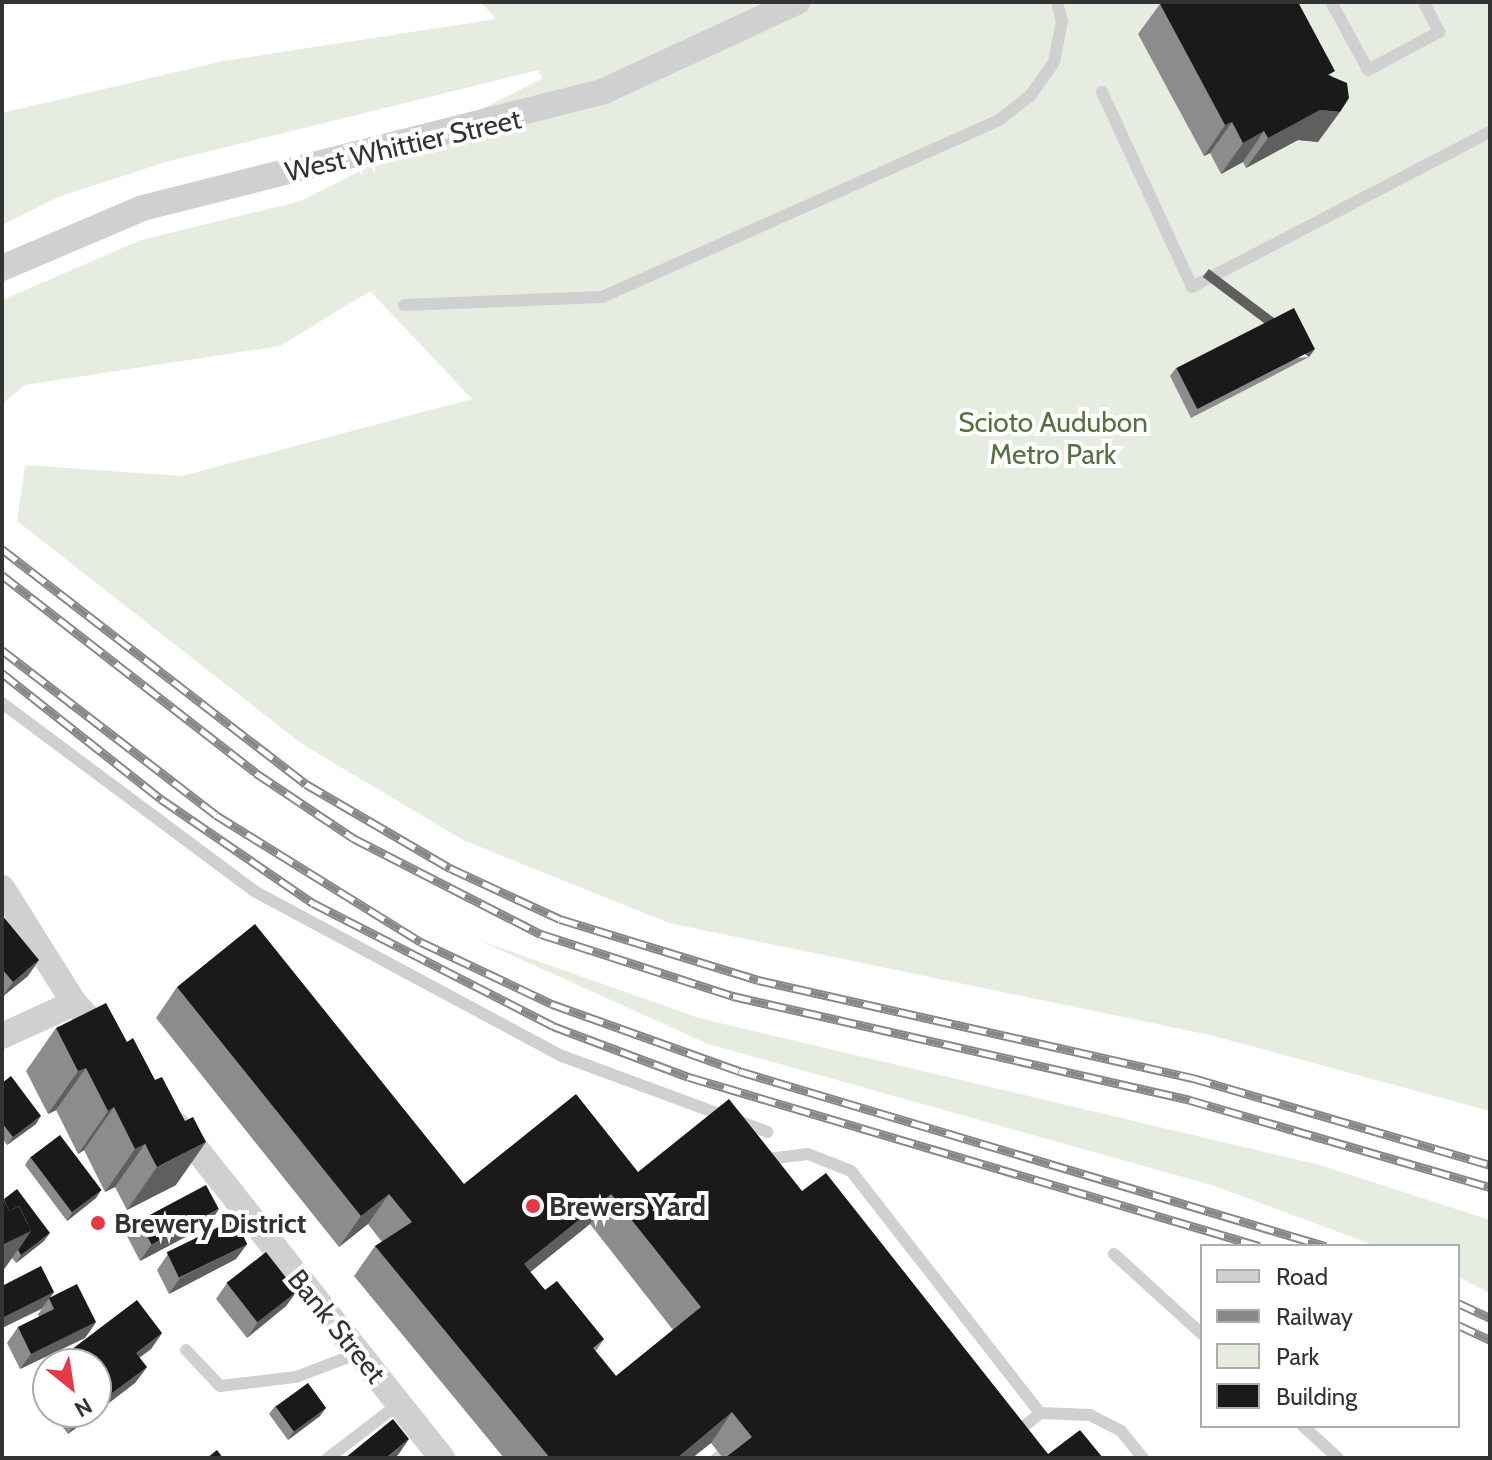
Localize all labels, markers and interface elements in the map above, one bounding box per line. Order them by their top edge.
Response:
street label: West Whittier Street [282,102,524,188]
park label: Scioto Audubon Metro Park [958,405,1148,471]
place label: Brewers Yard [549,1189,706,1223]
marker: Brewers Yard [524,1197,542,1215]
place label: Brewery District [114,1206,306,1240]
marker: Brewery District [89,1214,107,1232]
legend [1200,1244,1460,1428]
street label: Bank Street [281,1262,393,1390]
text: Road [1276,1262,1328,1291]
text: Railway [1276,1302,1353,1331]
text: Park [1276,1342,1319,1371]
north arrow [32,1348,112,1428]
text: Building [1276,1382,1357,1411]
text: N [70,1392,97,1423]

